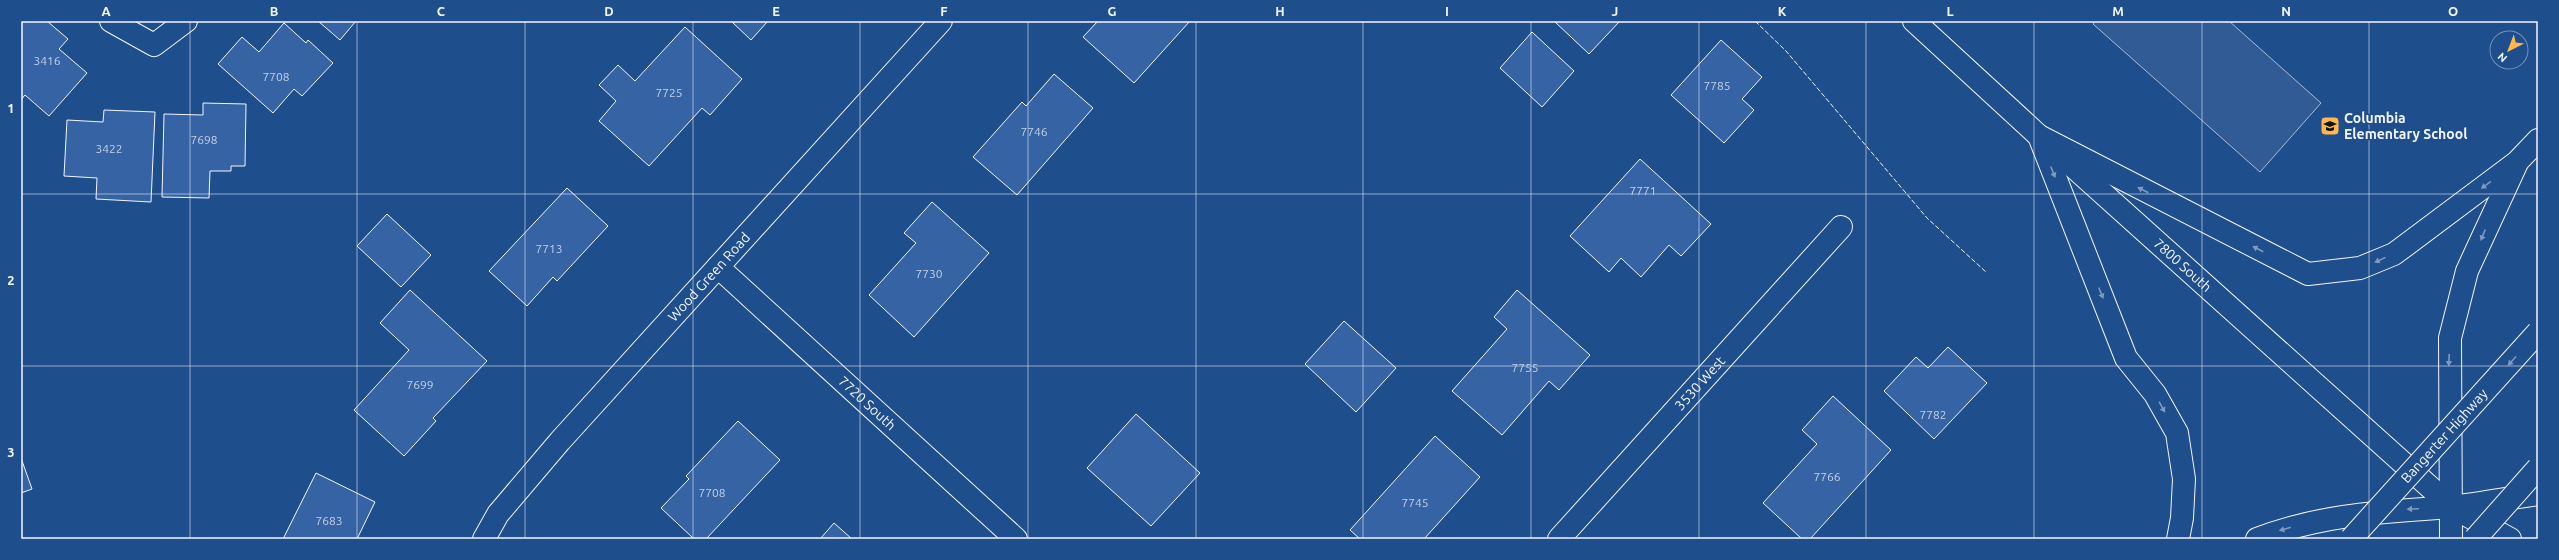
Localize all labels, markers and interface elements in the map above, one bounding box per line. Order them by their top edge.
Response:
text: A [101,4,111,18]
text: B [270,4,279,18]
text: C [437,4,446,18]
text: D [604,4,614,18]
text: E [772,4,780,18]
text: F [940,4,948,18]
text: G [1108,4,1117,18]
text: H [1275,4,1285,18]
text: I [1445,4,1449,18]
text: J [1612,4,1618,18]
text: K [1778,4,1787,18]
text: L [1946,4,1954,18]
text: M [2112,4,2124,18]
text: N [2281,4,2291,18]
text: O [2448,4,2458,18]
north arrow [2489,30,2529,70]
text: N [2495,50,2509,65]
house number: 3416 [33,54,61,67]
house number: 7708 [262,70,290,83]
house number: 7785 [1703,79,1731,92]
house number: 7725 [655,86,683,99]
text: 1 [7,101,15,115]
place label: Columbia Elementary School [2344,110,2467,142]
school or university icon: Columbia Elementary School [2319,115,2341,137]
house number: 7746 [1020,125,1048,138]
house number: 7698 [190,133,218,146]
house number: 3422 [95,142,123,155]
one-way arrow [2050,167,2056,178]
one-way arrow [2480,181,2491,189]
house number: 7771 [1629,184,1657,197]
one-way arrow [2137,187,2149,193]
street label: Wood Green Road [665,229,753,325]
one-way arrow [2479,230,2485,242]
street label: 7800 South [2151,235,2215,295]
house number: 7713 [535,242,563,255]
one-way arrow [2253,246,2264,252]
one-way arrow [2375,257,2386,264]
house number: 7730 [915,267,943,280]
text: 2 [7,273,15,287]
one-way arrow [2098,288,2104,300]
street label: 3530 West [1671,353,1729,413]
one-way arrow [2446,354,2452,367]
one-way arrow [2507,356,2517,366]
house number: 7755 [1511,361,1539,374]
street label: 7720 South [835,373,899,433]
house number: 7699 [406,378,434,391]
street label: Bangerter Highway [2398,385,2491,486]
one-way arrow [2159,401,2166,412]
house number: 7782 [1919,408,1947,421]
text: 3 [7,445,15,459]
house number: 7766 [1813,470,1841,483]
house number: 7708 [698,486,726,499]
house number: 7745 [1401,496,1429,509]
one-way arrow [2406,506,2419,512]
house number: 7683 [315,514,343,527]
one-way arrow [2279,526,2291,532]

